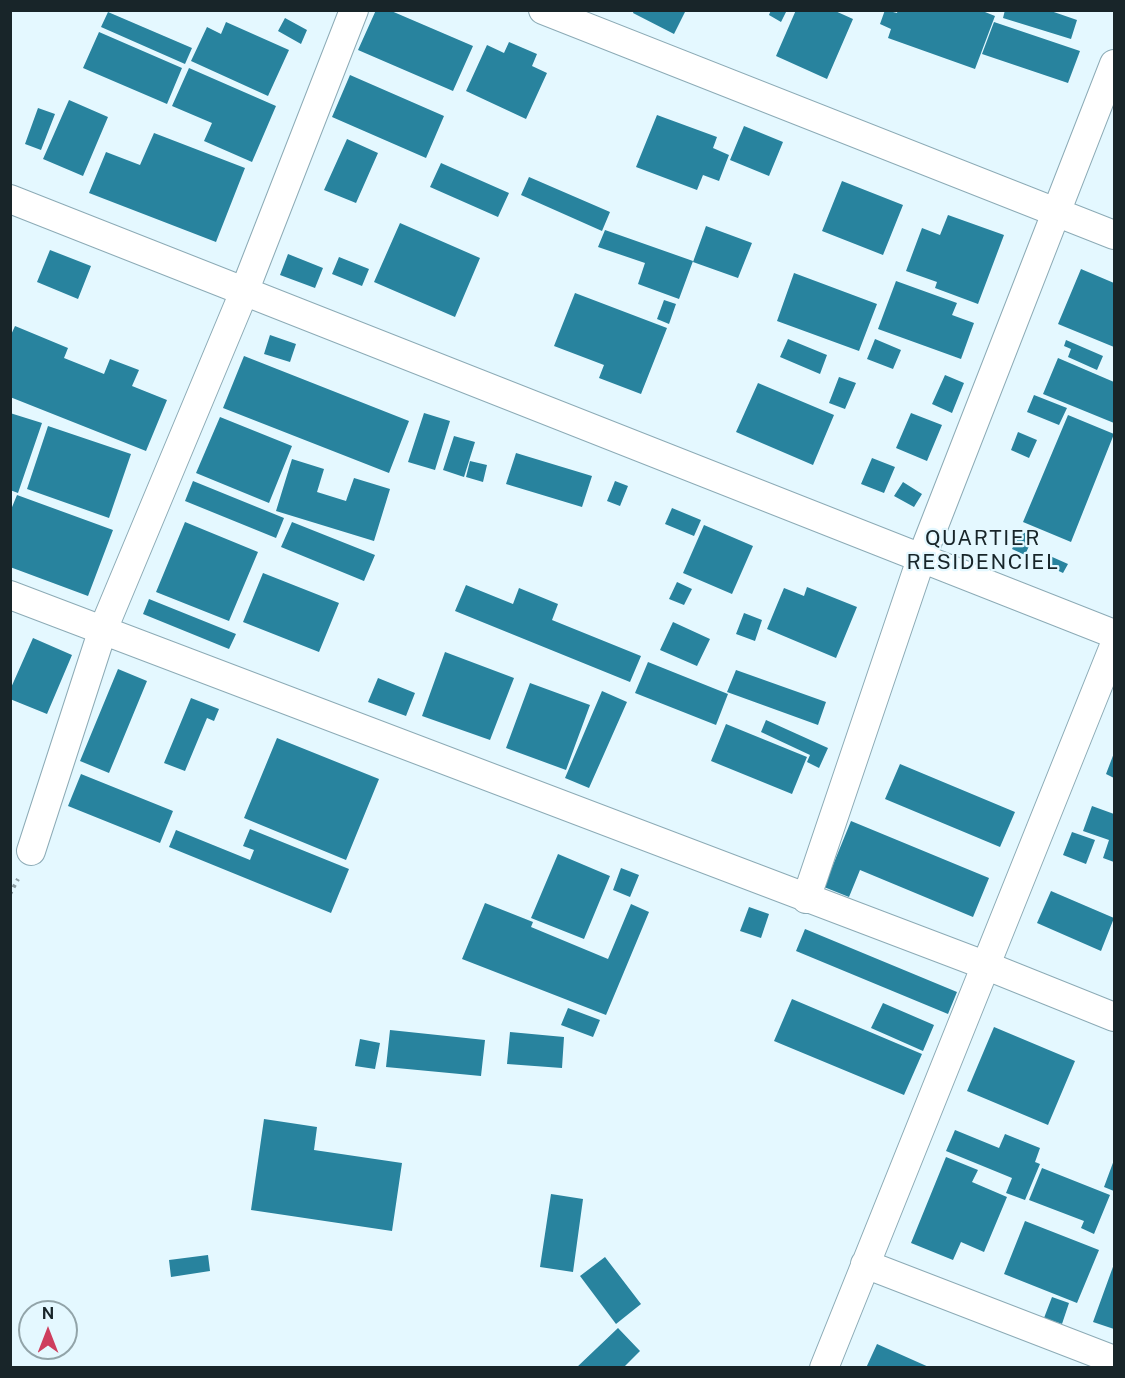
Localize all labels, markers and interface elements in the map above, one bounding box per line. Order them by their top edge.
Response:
district label: QUARTIER RESIDENCIEL [906,526,1060,576]
north arrow [18,1300,78,1360]
text: N [42,1304,54,1323]

